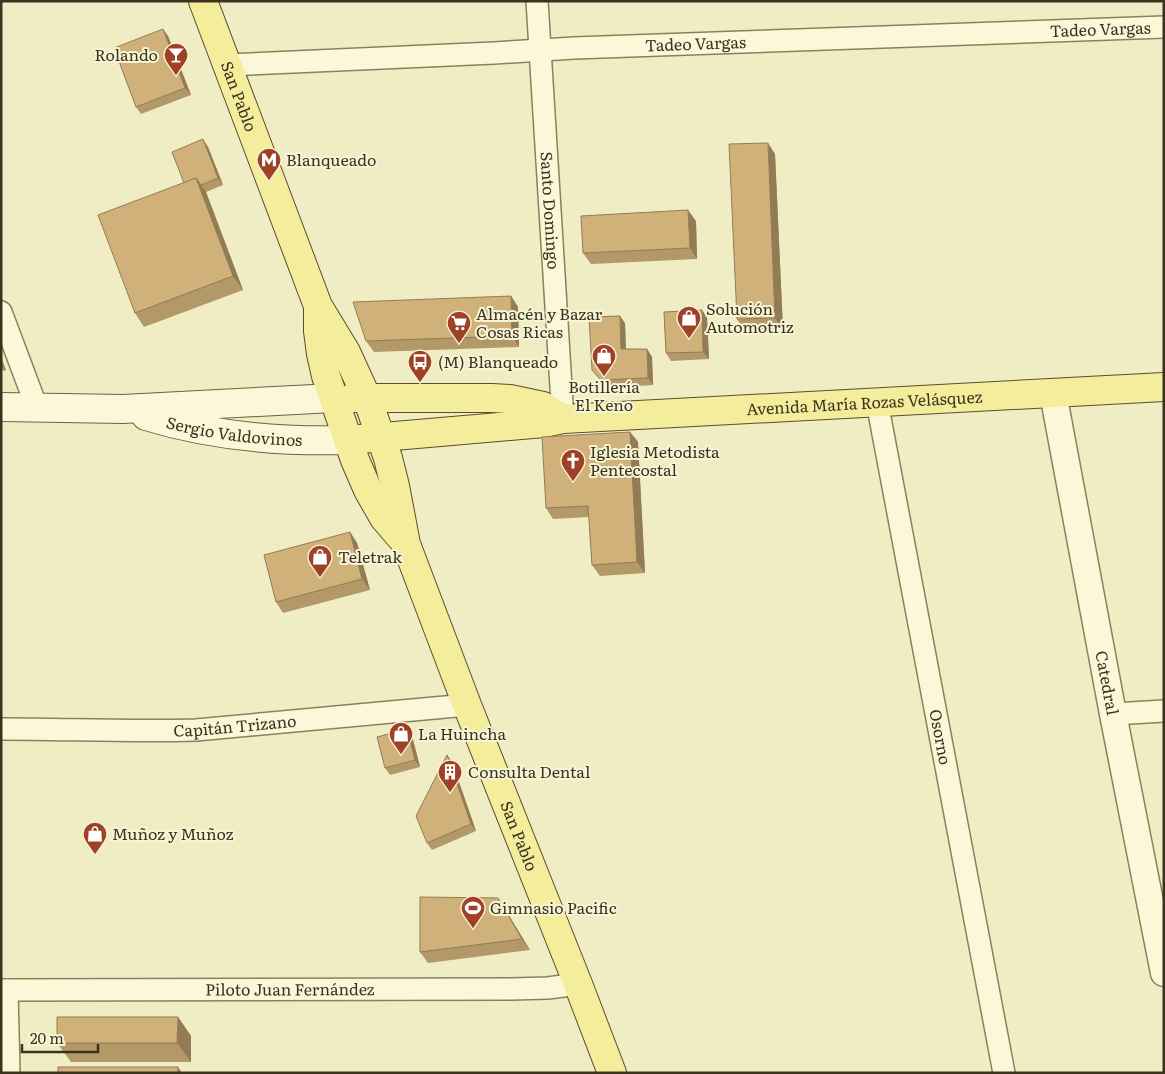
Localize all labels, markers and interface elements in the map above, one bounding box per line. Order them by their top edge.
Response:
street label: Tadeo Vargas [1049,14,1151,42]
street label: Tadeo Vargas [645,29,746,56]
place label: Rolando [94,42,158,66]
bar icon: Rolando [163,42,189,76]
street label: San Pablo [216,57,264,135]
metro station icon: Blanqueado [256,147,282,181]
place label: Blanqueado [286,147,376,171]
street label: Santo Domingo [535,151,567,270]
place label: Solución Automotriz [706,296,794,338]
place label: Almacén y Bazar Cosas Ricas [476,301,603,343]
shop icon: Solución Automotriz [676,305,702,339]
supermarket icon: Almacén y Bazar Cosas Ricas [446,310,472,344]
shop icon: Botillería El Keno [591,343,617,377]
bus stop icon: (M) Blanqueado [407,349,433,383]
place label: (M) Blanqueado [438,349,558,373]
place label: Botillería El Keno [568,374,640,416]
street label: Avenida María Rozas Velásquez [746,384,983,420]
street label: Sergio Valdovinos [164,409,303,451]
place label: Iglesia Metodista Pentecostal [590,439,720,481]
church icon: Iglesia Metodista Pentecostal [560,448,586,482]
shop icon: Teletrak [307,544,333,578]
place label: Teletrak [338,544,402,568]
street label: Catedral [1090,649,1126,717]
street label: Osorno [924,707,958,767]
street label: Capitán Trizano [173,708,297,742]
shop icon: La Huincha [388,721,414,755]
place label: La Huincha [418,721,507,745]
building icon: Consulta Dental [437,759,463,793]
place label: Consulta Dental [468,759,590,783]
street label: San Pablo [495,797,545,874]
shop icon: Muñoz y Muñoz [82,821,108,855]
place label: Muñoz y Muñoz [112,821,234,845]
sports icon: Gimnasio Pacific [460,895,486,929]
place label: Gimnasio Pacific [490,895,617,919]
street label: Piloto Juan Fernández [205,976,375,1001]
scale bar [22,1022,99,1054]
text: 20 m [30,1026,64,1049]

